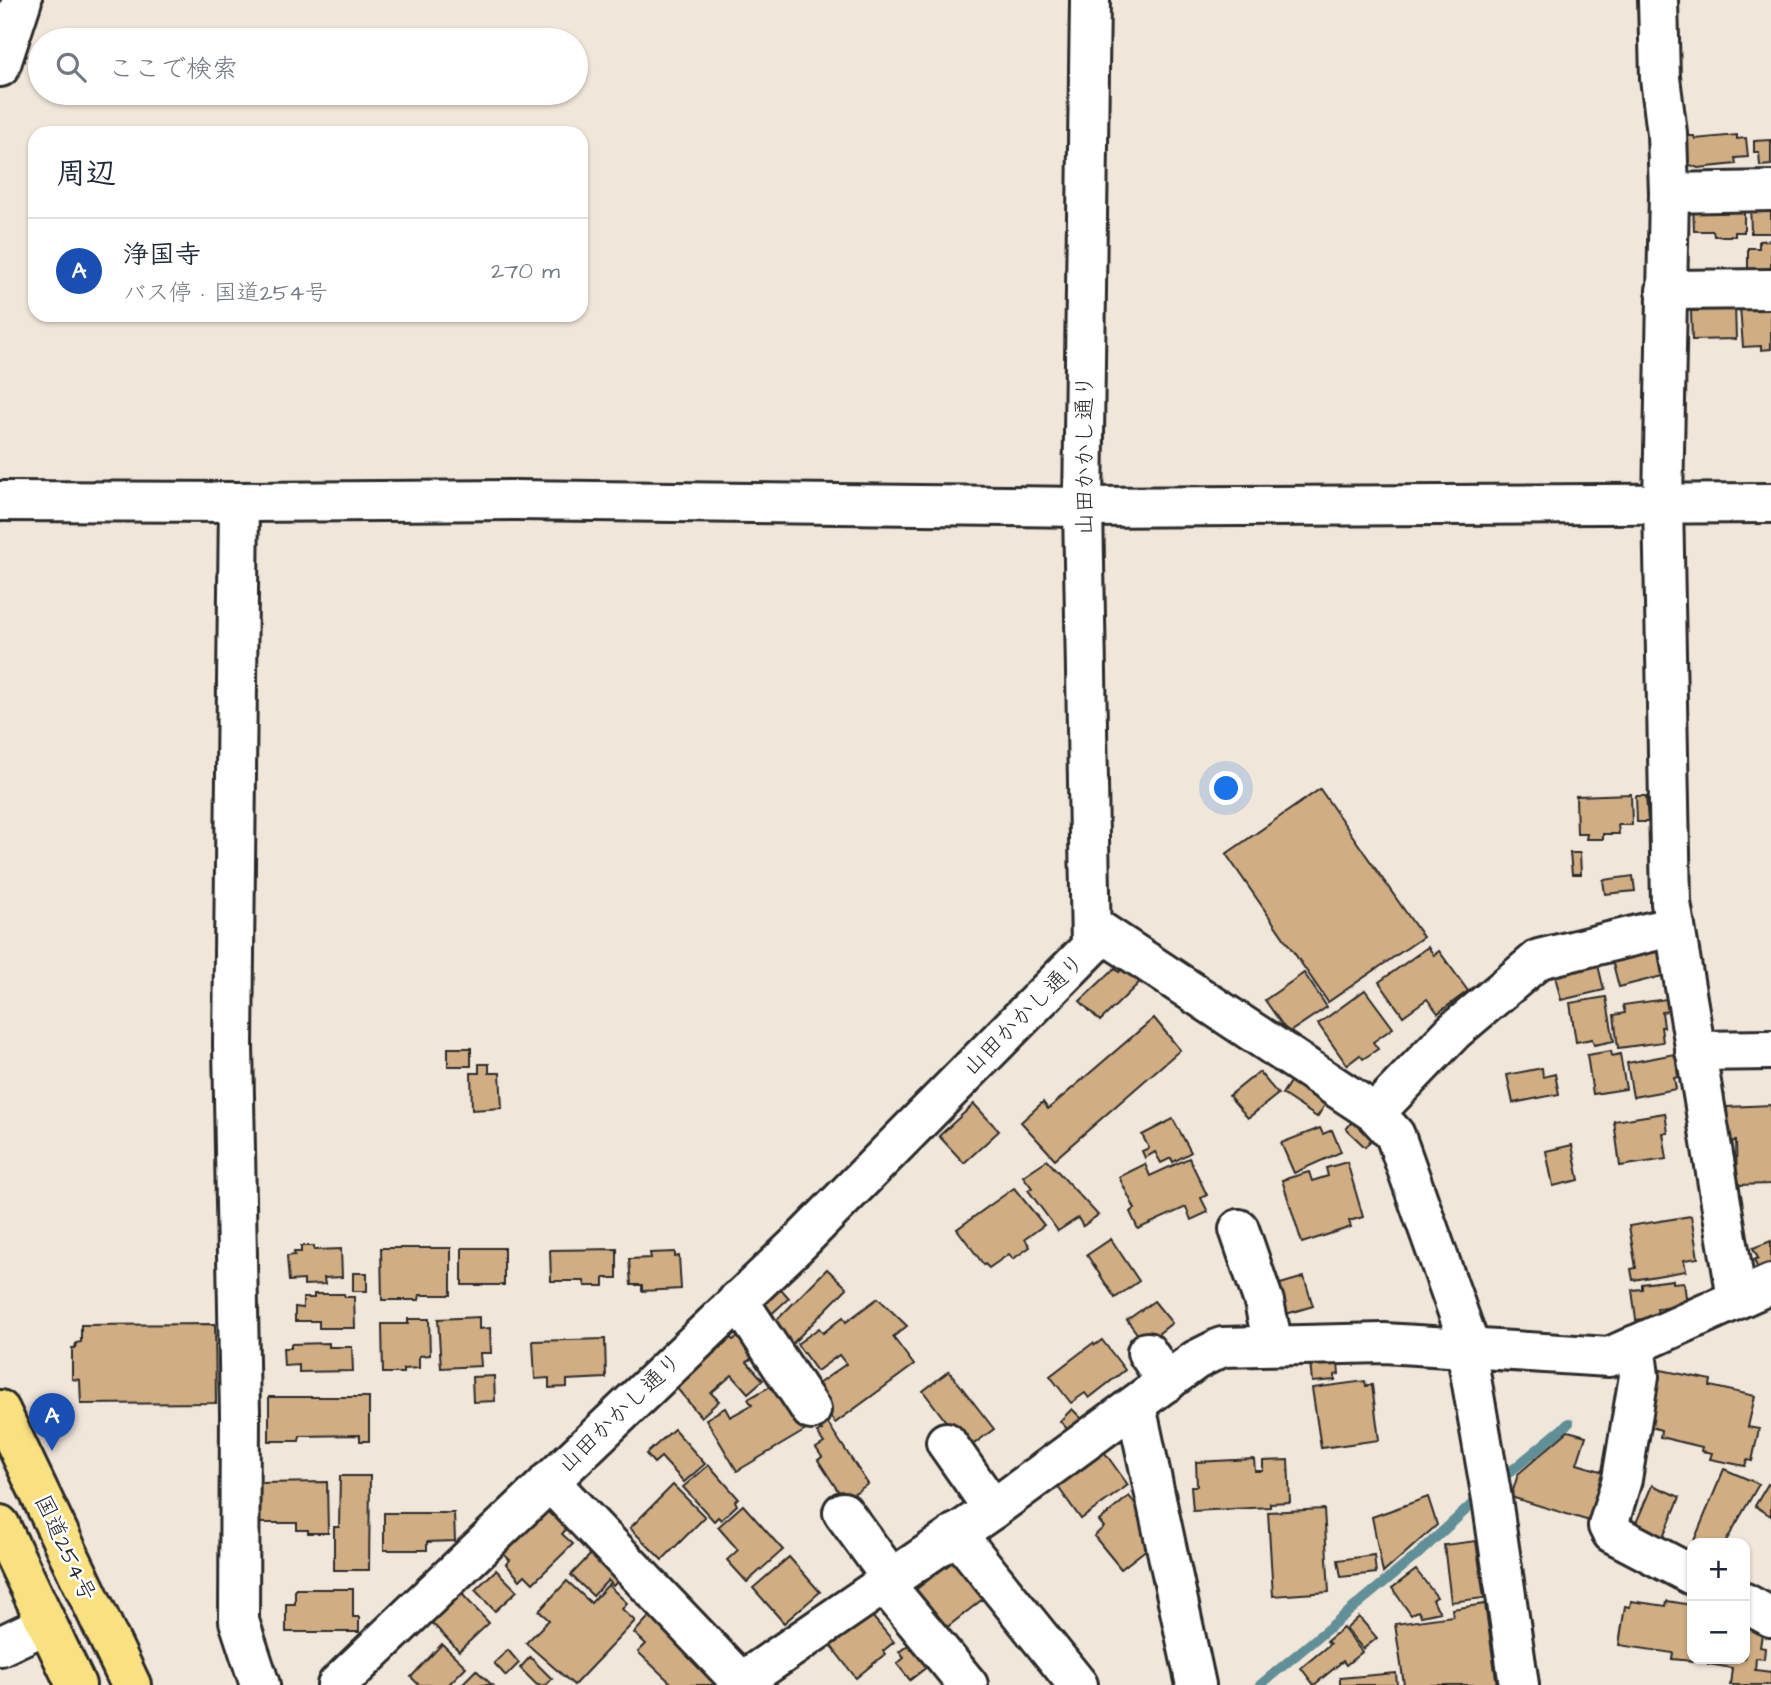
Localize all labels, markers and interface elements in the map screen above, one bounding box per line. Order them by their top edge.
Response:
search box [28,28,588,105]
icon: search [52,48,90,86]
text: ここで検索 [108,51,238,87]
text: 周辺 [56,153,116,195]
text: 浄国寺 [123,237,201,273]
text: A [72,255,86,287]
text: 270 m [491,255,560,287]
text: バス停 · 国道254号 [123,277,328,309]
street label: 山田かかし通り [1069,375,1101,536]
your location [1209,771,1243,805]
street label: 山田かかし通り [956,947,1092,1083]
street label: 山田かかし通り [551,1346,689,1480]
pin: A [29,1393,75,1451]
street label: 国道254号 [26,1490,104,1606]
map controls [1687,1538,1750,1664]
button: + [1687,1538,1750,1601]
button: − [1687,1601,1750,1664]

